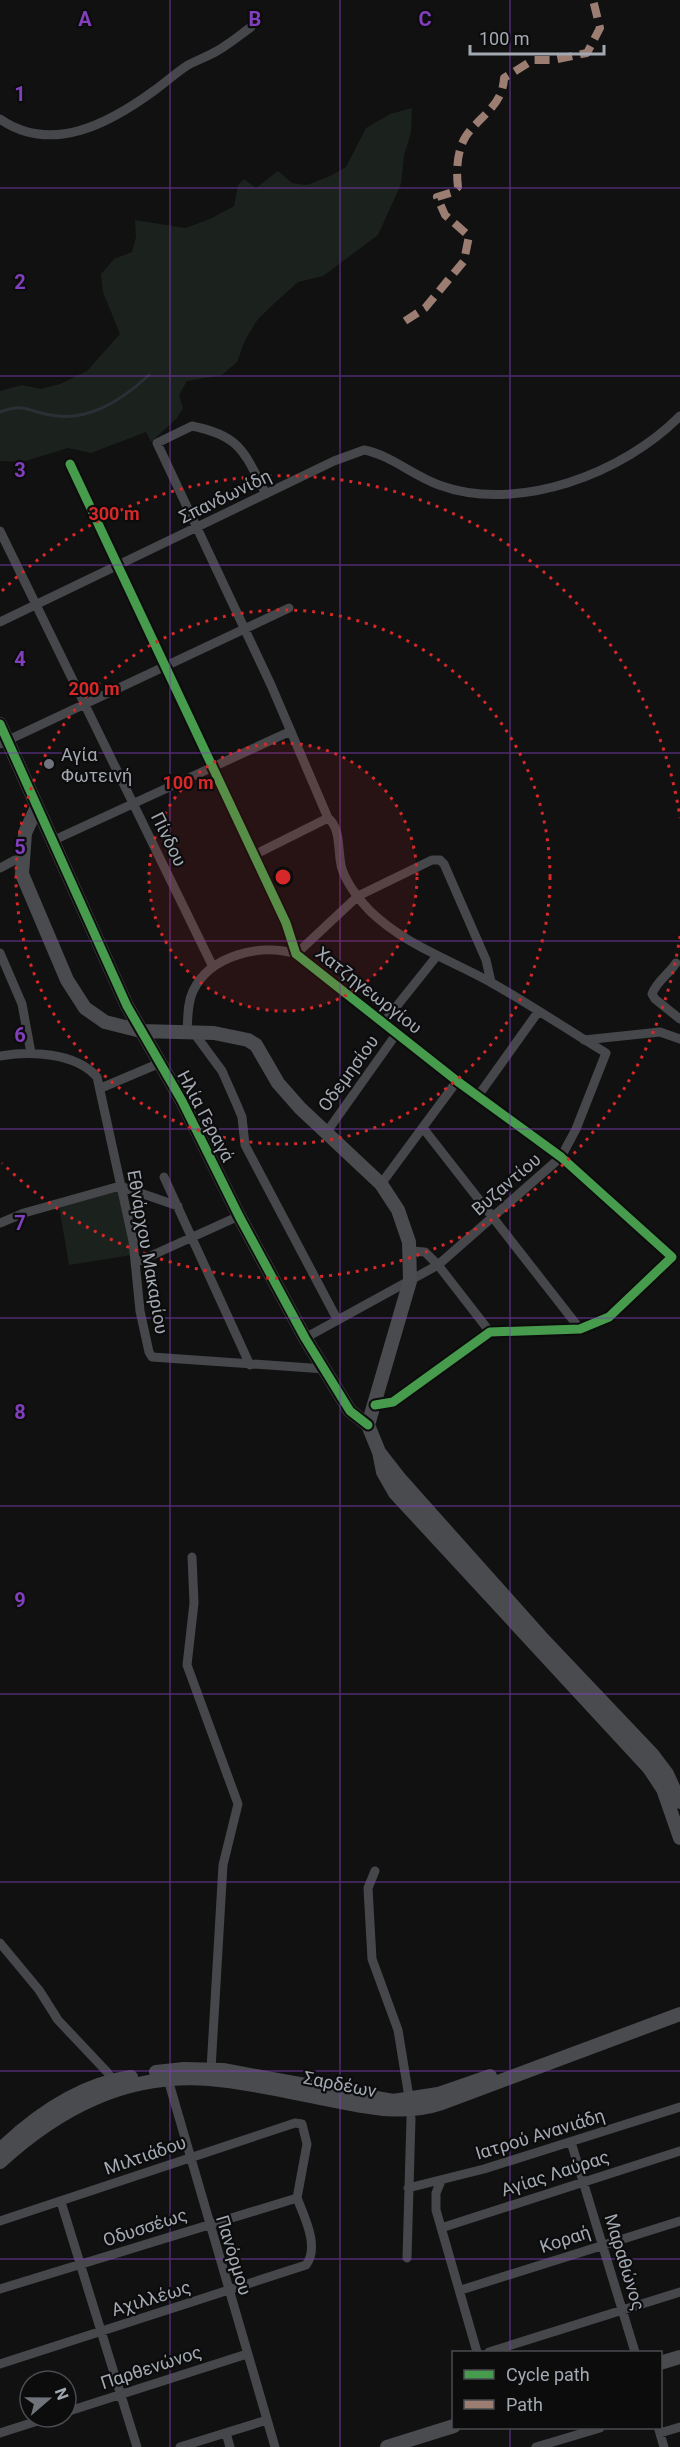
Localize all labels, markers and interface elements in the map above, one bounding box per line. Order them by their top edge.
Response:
text: A [78,7,92,31]
text: B [249,7,261,31]
text: C [418,7,432,31]
scale bar [470,18,604,56]
text: 100 m [479,28,530,49]
text: 1 [14,82,26,106]
text: 2 [14,270,26,294]
text: 3 [14,458,26,482]
street label: Σπανδωνίδη [176,465,274,527]
text: 300 m [88,503,140,524]
text: 4 [14,647,26,671]
text: 200 m [68,678,120,699]
place label: Αγία Φωτεινή [61,744,132,786]
marker: Αγία Φωτεινή [42,757,56,771]
text: 100 m [162,772,214,793]
street label: Πίνδου [147,809,191,869]
text: 5 [14,835,26,859]
centre of rings [273,867,293,887]
street label: Χατζηγεωργίου [312,942,426,1038]
text: 6 [14,1023,26,1047]
street label: Οδεμησίου [313,1031,383,1115]
street label: Ηλία Γεραγά [173,1067,239,1166]
street label: Βυζαντίου [467,1148,545,1220]
street label: Εθνάρχου Μακαρίου [123,1168,173,1336]
text: 7 [14,1211,26,1235]
text: 8 [14,1400,26,1424]
text: 9 [14,1588,26,1612]
street label: Σαρδέων [302,2067,379,2101]
street label: Ιατρού Ανανιάδη [473,2104,607,2164]
street label: Μιλτιάδου [101,2131,189,2179]
street label: Αγίας Λαύρας [498,2146,612,2200]
street label: Οδυσσέως [100,2204,190,2250]
street label: Μαραθώνος [600,2211,650,2313]
street label: Πανόρμου [212,2213,256,2297]
street label: Κοραή [537,2221,593,2257]
street label: Αχιλλέως [109,2276,193,2320]
street label: Παρθενώνος [98,2341,204,2393]
legend [452,2351,662,2429]
text: Cycle path [506,2364,590,2385]
north arrow [18,2369,78,2429]
text: N [51,2385,72,2403]
text: Path [506,2394,543,2415]

